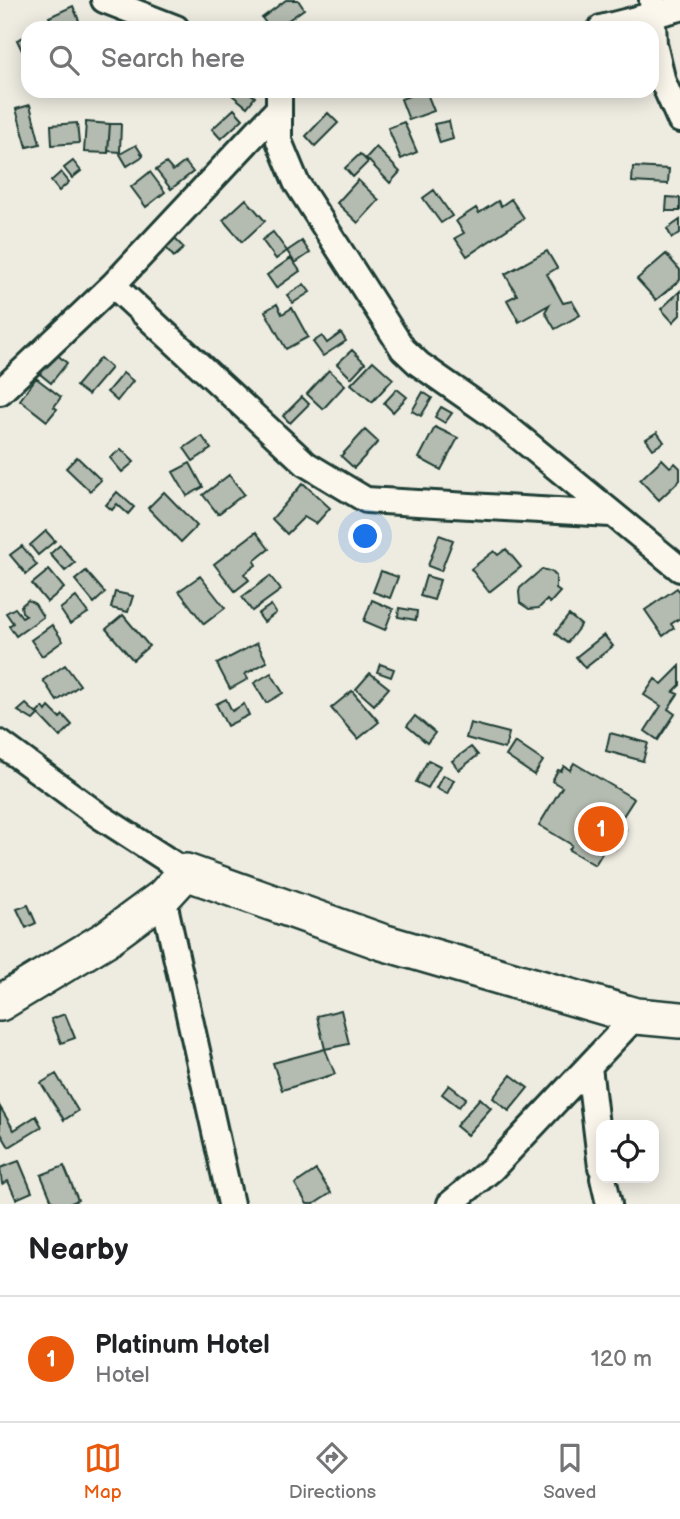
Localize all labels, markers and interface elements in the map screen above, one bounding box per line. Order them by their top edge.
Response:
search box [21,21,659,98]
icon: search [45,41,83,79]
text: Search here [101,44,245,75]
your location [348,519,382,553]
pin: 1 [578,803,624,855]
map controls [596,1120,659,1183]
button: locate [596,1120,659,1183]
text: Nearby [28,1232,128,1268]
text: Platinum Hotel [95,1330,270,1361]
text: 1 [46,1345,56,1373]
text: 120 m [591,1345,652,1373]
text: Hotel [95,1361,150,1389]
tab: Map [84,1439,122,1504]
tab: Directions [289,1439,376,1504]
tab: Saved [543,1439,596,1504]

